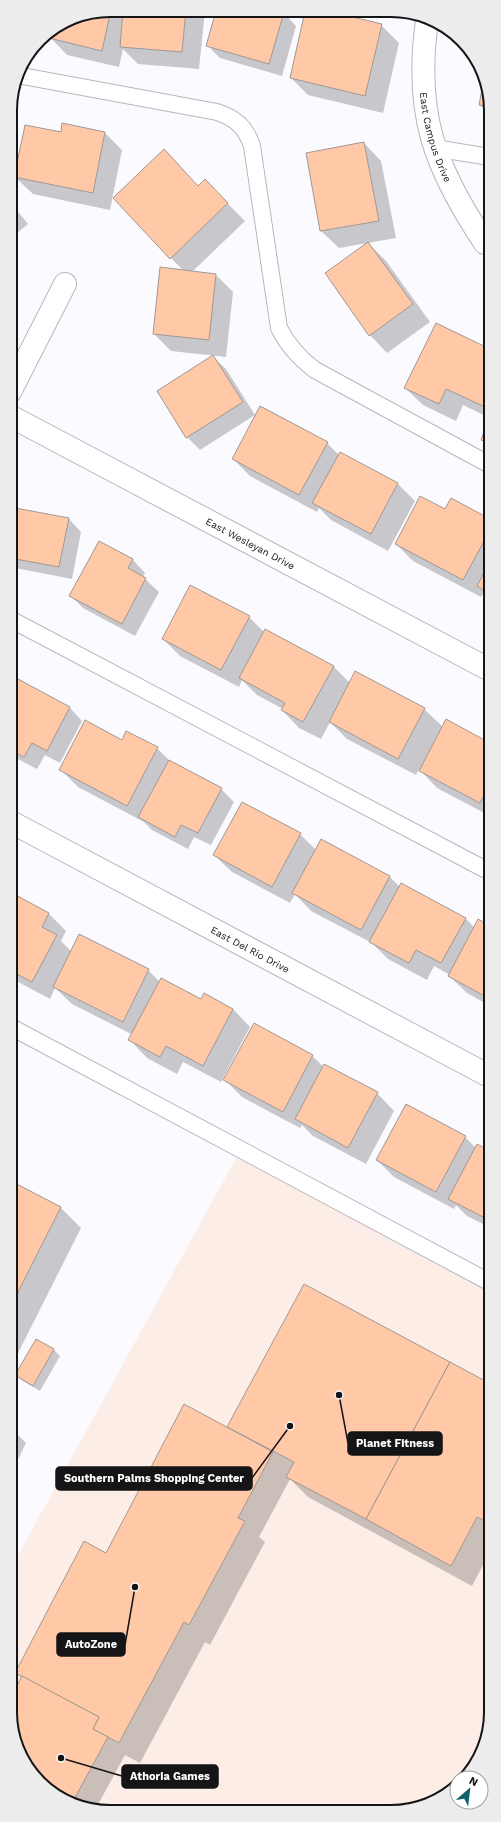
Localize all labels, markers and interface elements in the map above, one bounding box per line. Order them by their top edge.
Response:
street label: East Campus Drive [418,92,454,184]
street label: East Wesleyan Drive [204,515,297,571]
street label: East Del Rio Drive [209,924,292,975]
callout: Planet Fitness [348,1432,442,1455]
text: Planet Fitness [356,1437,434,1450]
callout: Southern Palms Shopping Center [56,1467,252,1490]
text: Southern Palms Shopping Center [64,1472,244,1485]
callout: AutoZone [57,1633,125,1656]
text: AutoZone [65,1638,117,1651]
callout: Athoria Games [122,1765,218,1788]
text: Athoria Games [130,1770,210,1783]
north arrow [449,1770,489,1810]
text: N [467,1774,480,1789]

